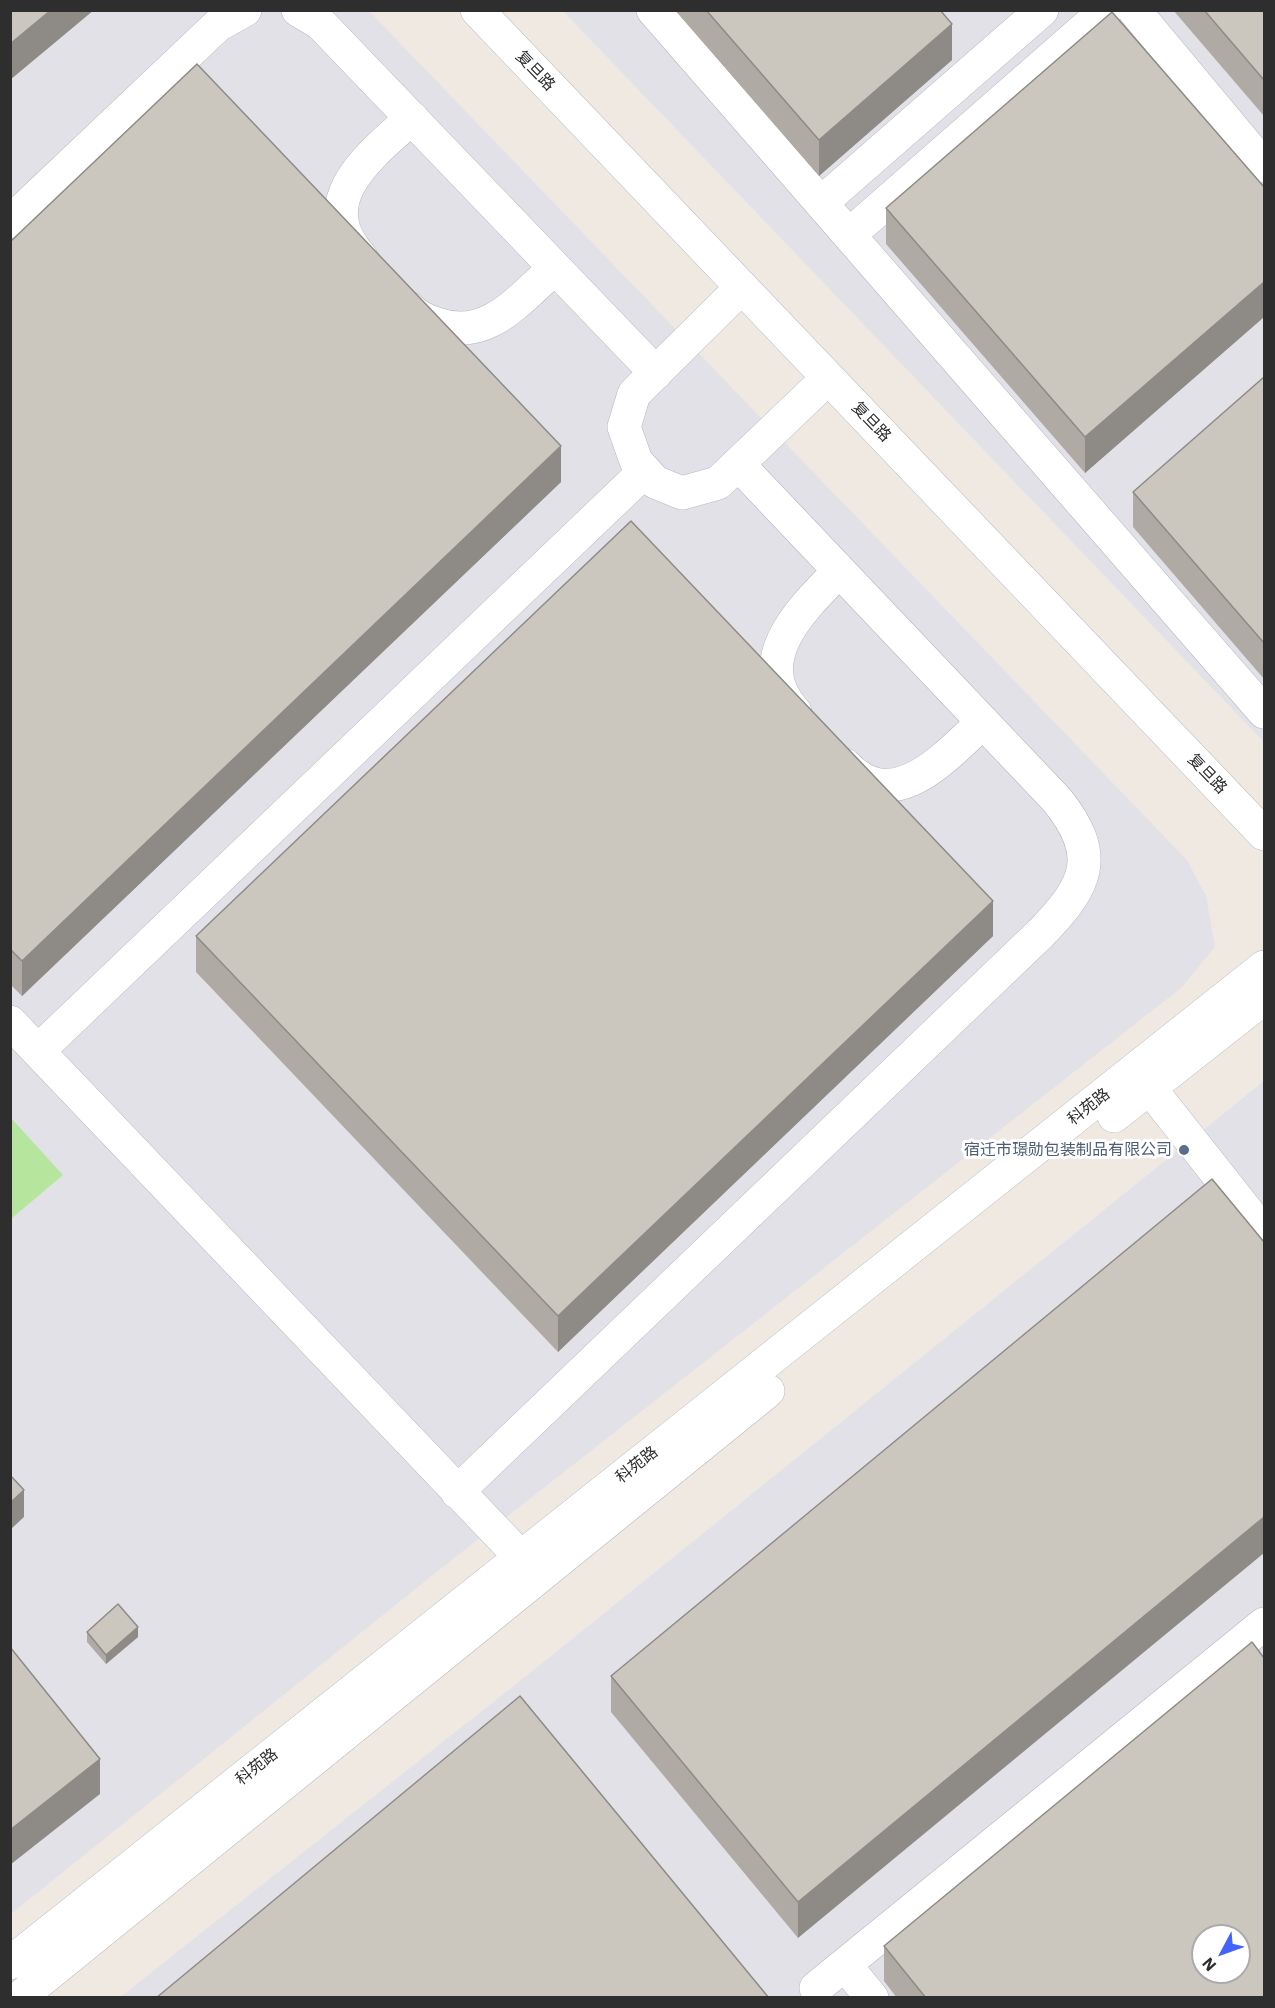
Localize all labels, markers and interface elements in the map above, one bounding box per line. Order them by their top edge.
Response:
street label: 复旦路 [511,47,559,95]
street label: 复旦路 [847,398,895,446]
street label: 复旦路 [1183,750,1231,798]
street label: 科苑路 [1064,1085,1114,1129]
place label: 宿迁市璟勋包装制品有限公司 [964,1140,1172,1160]
marker: 宿迁市璟勋包装制品有限公司 [1177,1143,1191,1157]
street label: 科苑路 [612,1443,662,1487]
street label: 科苑路 [232,1745,282,1789]
north arrow [1191,1924,1251,1984]
text: N [1198,1954,1220,1975]

